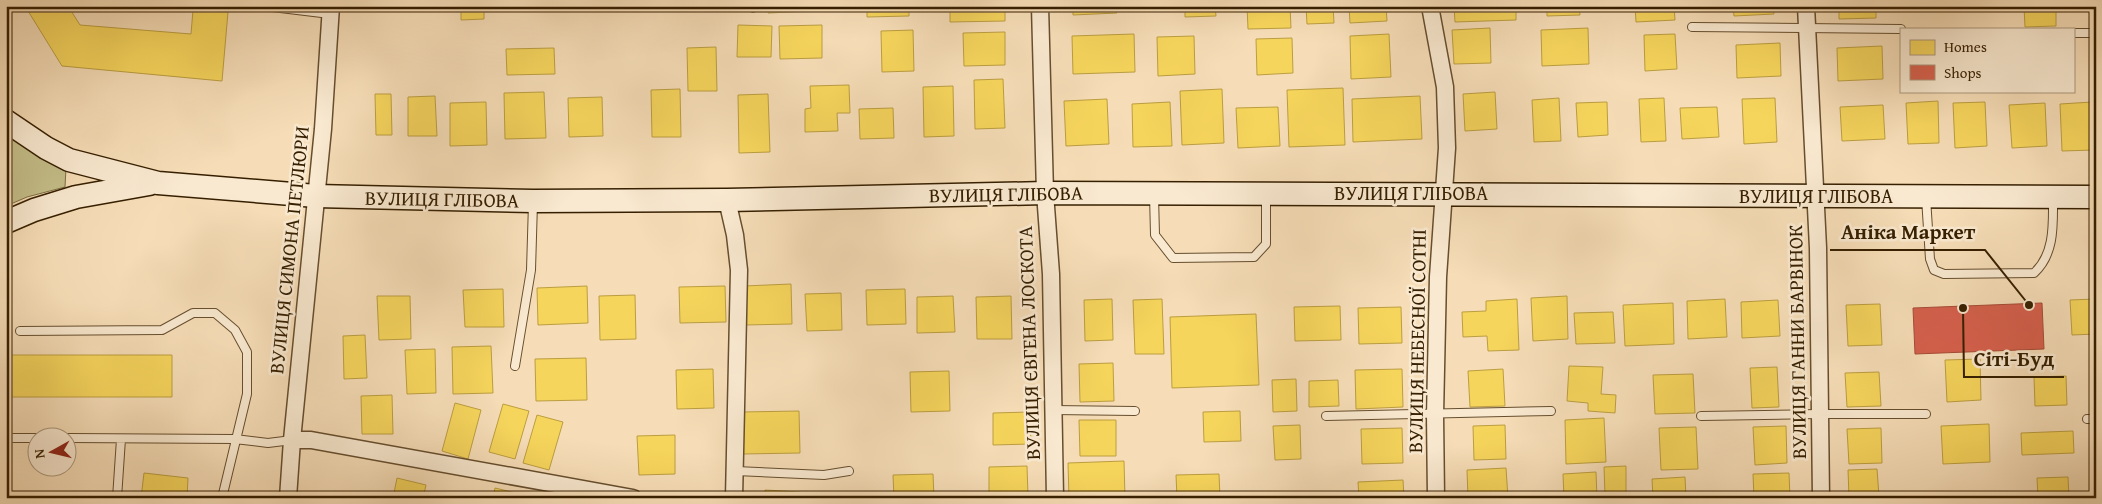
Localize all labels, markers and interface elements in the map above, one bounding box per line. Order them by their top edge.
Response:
legend [1900,28,2074,92]
text: Homes [1944,36,1987,57]
text: Shops [1944,62,1981,83]
street label: ВУЛИЦЯ СИМОНА ПЕТЛЮРИ [261,125,316,375]
street label: ВУЛИЦЯ ГЛІБОВА [929,178,1083,209]
street label: ВУЛИЦЯ ГЛІБОВА [1334,178,1488,207]
street label: ВУЛИЦЯ ГЛІБОВА [1739,181,1893,210]
street label: ВУЛИЦЯ ГЛІБОВА [365,183,519,214]
callout: Аніка Маркет [1830,214,1985,250]
text: Аніка Маркет [1841,216,1976,247]
street label: ВУЛИЦЯ ГАННИ БАРВІНОК [1780,224,1813,459]
street label: ВУЛИЦЯ ЄВГЕНА ЛОСКОТА [1010,225,1047,461]
street label: ВУЛИЦЯ НЕБЕСНОЇ СОТНІ [1400,229,1433,453]
callout: Сіті-Буд [1964,341,2064,377]
text: Сіті-Буд [1974,343,2054,374]
north arrow [28,426,78,476]
text: N [28,447,50,460]

